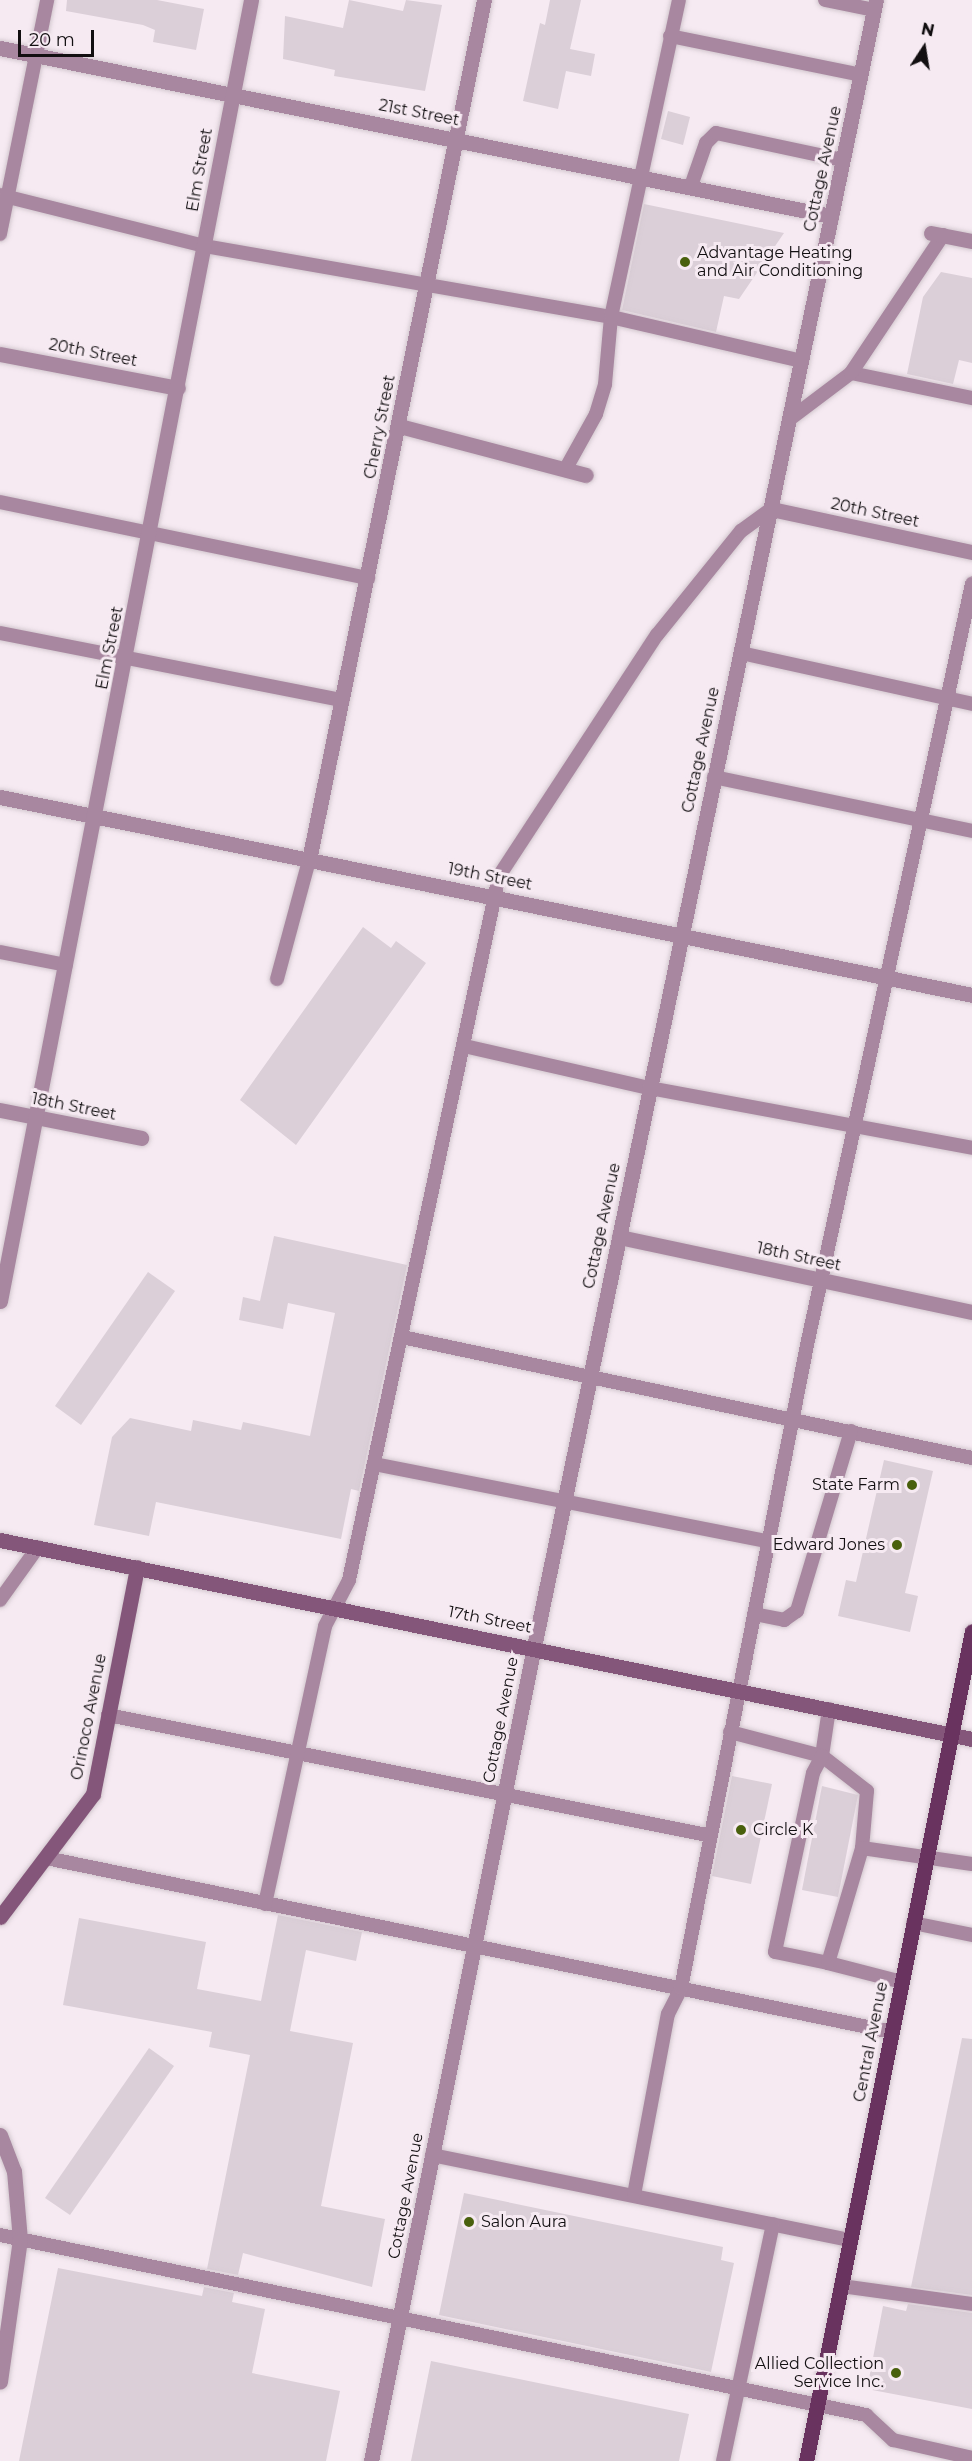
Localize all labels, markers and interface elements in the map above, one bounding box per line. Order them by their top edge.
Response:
scale bar [21,18,98,56]
north arrow [894,18,954,78]
text: N [920,19,936,41]
text: 20 m [29,29,75,51]
street label: 21st Street [377,96,461,130]
street label: Cottage Avenue [800,104,846,234]
street label: Elm Street [183,127,217,213]
place label: Advantage Heating and Air Conditioning [697,243,863,281]
marker: Advantage Heating and Air Conditioning [678,255,692,269]
street label: 20th Street [47,335,139,371]
street label: Cherry Street [360,373,400,481]
street label: 20th Street [829,494,921,532]
street label: Elm Street [93,605,127,691]
street label: Cottage Avenue [678,685,724,815]
street label: 19th Street [446,859,534,895]
street label: 18th Street [30,1089,118,1125]
street label: Cottage Avenue [579,1161,625,1291]
street label: 18th Street [755,1239,843,1275]
place label: State Farm [812,1475,900,1495]
marker: State Farm [905,1478,919,1492]
place label: Edward Jones [773,1535,885,1555]
marker: Edward Jones [890,1538,904,1552]
street label: 17th Street [447,1602,533,1638]
street label: Orinoco Avenue [67,1652,111,1782]
street label: Cottage Avenue [479,1655,523,1785]
place label: Circle K [753,1820,813,1840]
marker: Circle K [734,1823,748,1837]
street label: Central Avenue [850,1980,892,2104]
street label: Cottage Avenue [384,2131,428,2261]
place label: Salon Aura [481,2212,567,2232]
marker: Salon Aura [462,2215,476,2229]
place label: Allied Collection Service Inc. [755,2354,884,2392]
marker: Allied Collection Service Inc. [889,2366,903,2380]

